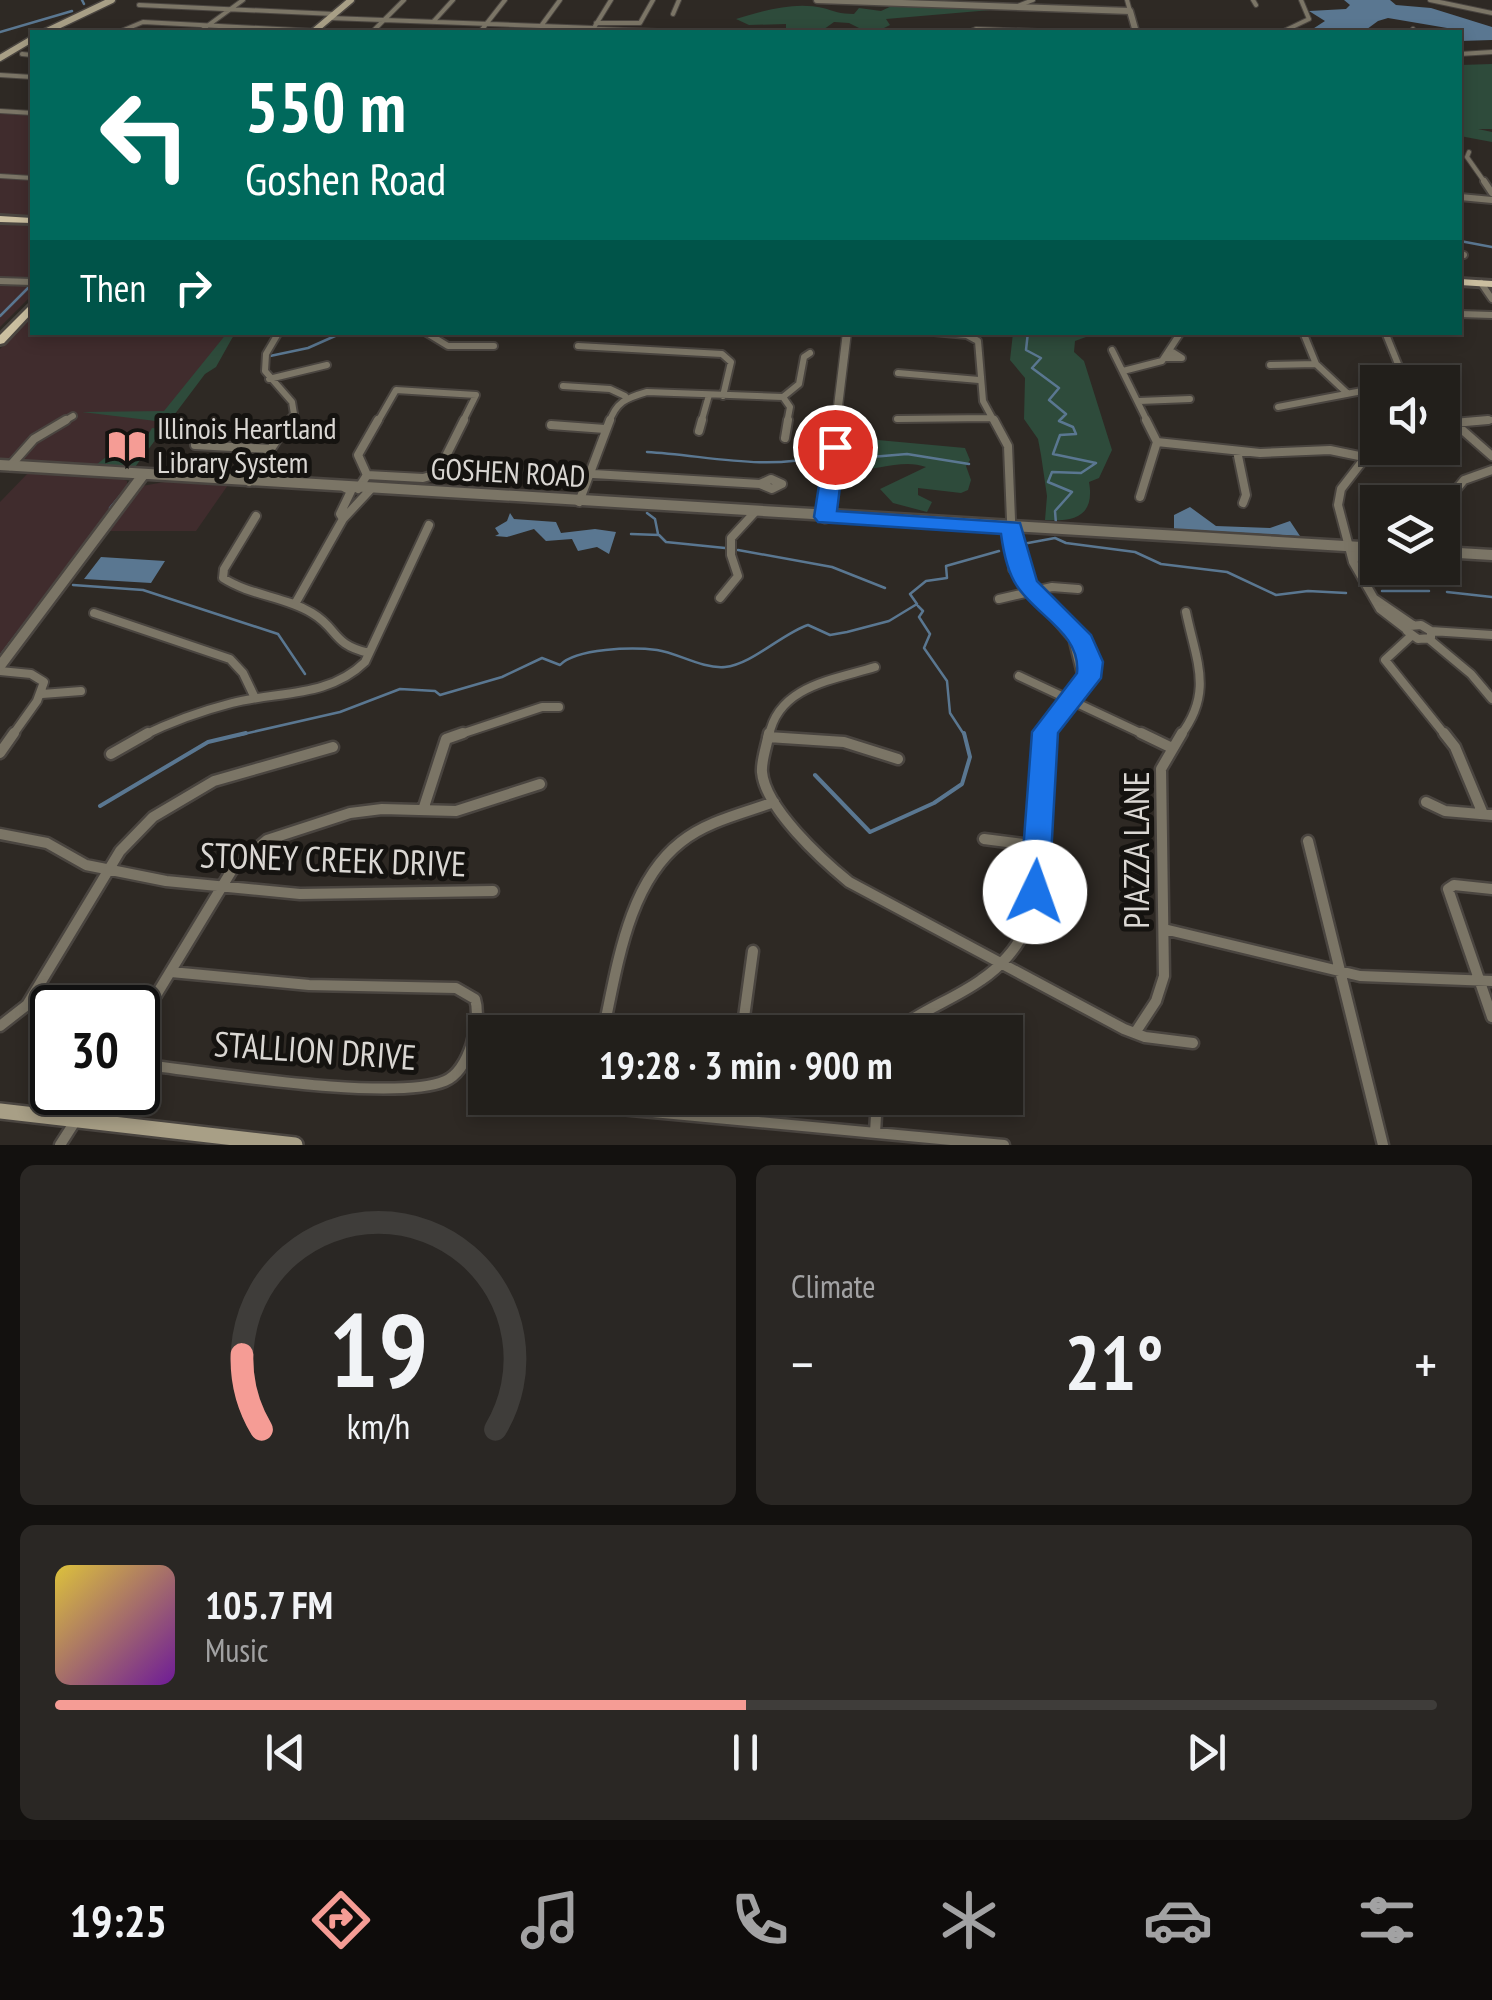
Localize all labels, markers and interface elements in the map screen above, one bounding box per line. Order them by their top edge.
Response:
text: 550 m [245,61,406,151]
icon: left [80,70,210,200]
text: Goshen Road [245,149,446,207]
icon: right [166,260,221,315]
text: Then [80,263,146,312]
map controls [1360,365,1460,585]
button: sound [1360,365,1460,465]
pin [793,405,878,490]
place label: Illinois Heartland Library System [157,408,336,481]
icon: arrive [808,420,863,475]
library icon: Illinois Heartland Library System [106,425,148,467]
street label: GOSHEN ROAD [430,448,586,495]
button: layers [1360,485,1460,585]
street label: PIAZZA LANE [1113,771,1159,929]
street label: STONEY CREEK DRIVE [199,831,467,887]
position arrow [983,840,1087,944]
speed limit sign: 30 [30,985,160,1115]
street label: STALLION DRIVE [212,1020,418,1080]
text: 19:28 · 3 min · 900 m [599,1040,892,1089]
text: Climate [791,1265,875,1307]
text: 19 [328,1281,428,1416]
text: 21° [1064,1314,1164,1411]
text: − [791,1328,814,1399]
text: + [1414,1328,1437,1399]
text: km/h [346,1403,410,1449]
text: 105.7 FM [205,1580,333,1629]
text: Music [205,1629,268,1671]
icon: previous [258,1725,313,1780]
icon: pause [718,1725,773,1780]
icon: next [1179,1725,1234,1780]
icon: directions [306,1885,376,1955]
icon: music [515,1885,585,1955]
icon: phone [725,1885,795,1955]
icon: climate [934,1885,1004,1955]
icon: car [1143,1885,1213,1955]
icon: filters [1352,1885,1422,1955]
text: 19:25 [70,1891,167,1949]

